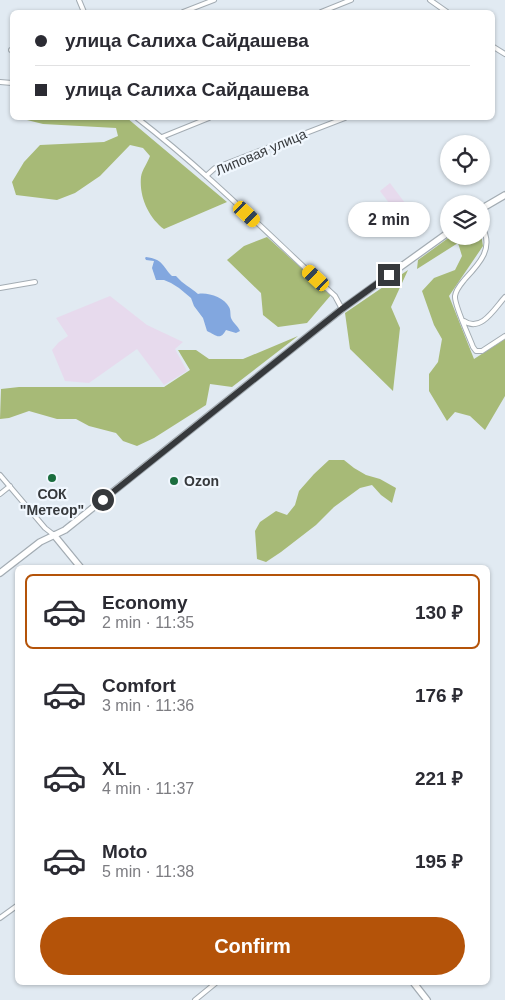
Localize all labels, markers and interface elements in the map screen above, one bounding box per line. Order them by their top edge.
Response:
text: улица Салиха Сайдашева [65,30,309,51]
text: улица Салиха Сайдашева [65,79,309,100]
street label: Липовая улица [213,126,309,178]
map controls [440,135,490,245]
button: locate [440,135,490,185]
button: layers [440,195,490,245]
car [230,198,263,230]
callout: 2 min [348,202,430,238]
text: 2 min [368,211,410,228]
car [299,262,332,294]
route end [378,264,400,286]
marker: СОК "Метеор" [46,472,58,484]
place label: Ozon [184,473,219,489]
marker: Ozon [168,475,180,487]
place label: СОК "Метеор" [20,486,84,518]
route start [92,489,114,511]
icon: car [42,589,87,634]
text: Economy [102,592,188,613]
text: 130 ₽ [415,602,463,623]
text: 2 min · 11:35 [102,614,194,631]
icon: car [42,672,87,717]
text: Comfort [102,675,176,696]
text: 176 ₽ [415,685,463,706]
text: 3 min · 11:36 [102,697,194,714]
icon: car [42,755,87,800]
text: XL [102,758,126,779]
text: 221 ₽ [415,768,463,789]
text: 4 min · 11:37 [102,780,194,797]
icon: car [42,838,87,883]
text: Moto [102,841,147,862]
text: 195 ₽ [415,851,463,872]
text: 5 min · 11:38 [102,863,194,880]
button: Confirm [40,917,465,975]

